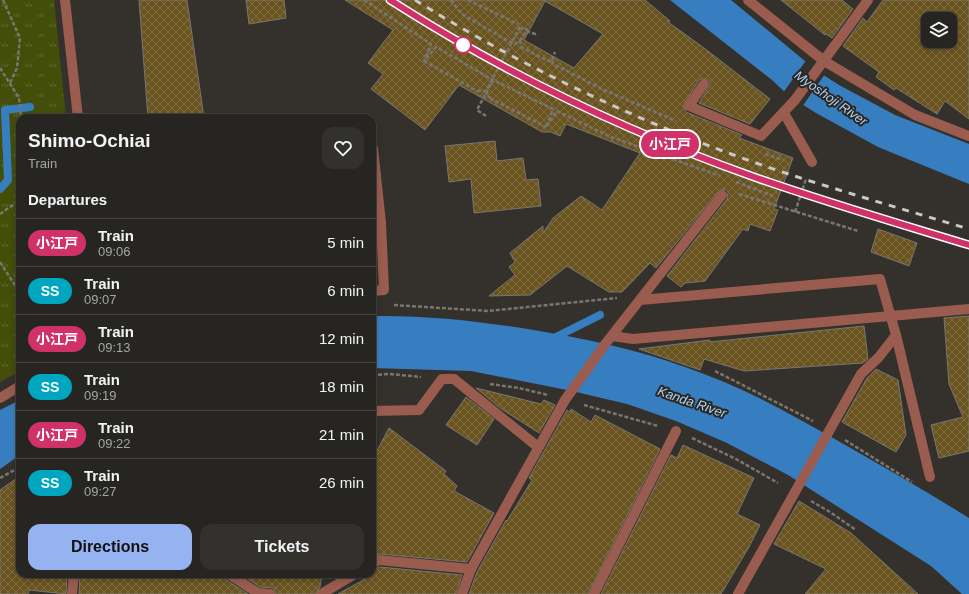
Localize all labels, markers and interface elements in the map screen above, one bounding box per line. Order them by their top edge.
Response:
map controls [921,12,957,48]
button: layers [921,12,957,48]
unlabelled marker [454,36,472,54]
water label: Myoshoji River [792,67,871,129]
button: heart [322,127,364,169]
text: Shimo-Ochiai [28,130,150,151]
line badge: 小江戸 [647,131,693,157]
text: 小江戸 [649,136,691,152]
text: Train [28,156,57,171]
text: Departures [28,191,107,208]
text: Train [98,227,134,244]
text: 5 min [327,234,364,251]
text: 小江戸 [36,235,78,251]
text: 09:06 [98,244,131,259]
text: Train [84,275,120,292]
text: 6 min [327,282,364,299]
text: SS [41,283,59,299]
text: 09:07 [84,292,117,307]
text: Train [98,323,134,340]
text: 12 min [319,330,364,347]
text: 小江戸 [36,331,78,347]
text: 09:13 [98,340,131,355]
text: Train [84,371,120,388]
text: 18 min [319,378,364,395]
text: SS [41,379,59,395]
water label: Kanda River [656,383,729,421]
text: 09:19 [84,388,117,403]
text: Train [98,419,134,436]
text: 21 min [319,426,364,443]
text: 小江戸 [36,427,78,443]
text: 09:22 [98,436,131,451]
text: Train [84,467,120,484]
text: 26 min [319,474,364,491]
text: SS [41,475,59,491]
text: 09:27 [84,484,117,499]
button: Directions [28,524,192,570]
button: Tickets [200,524,364,570]

